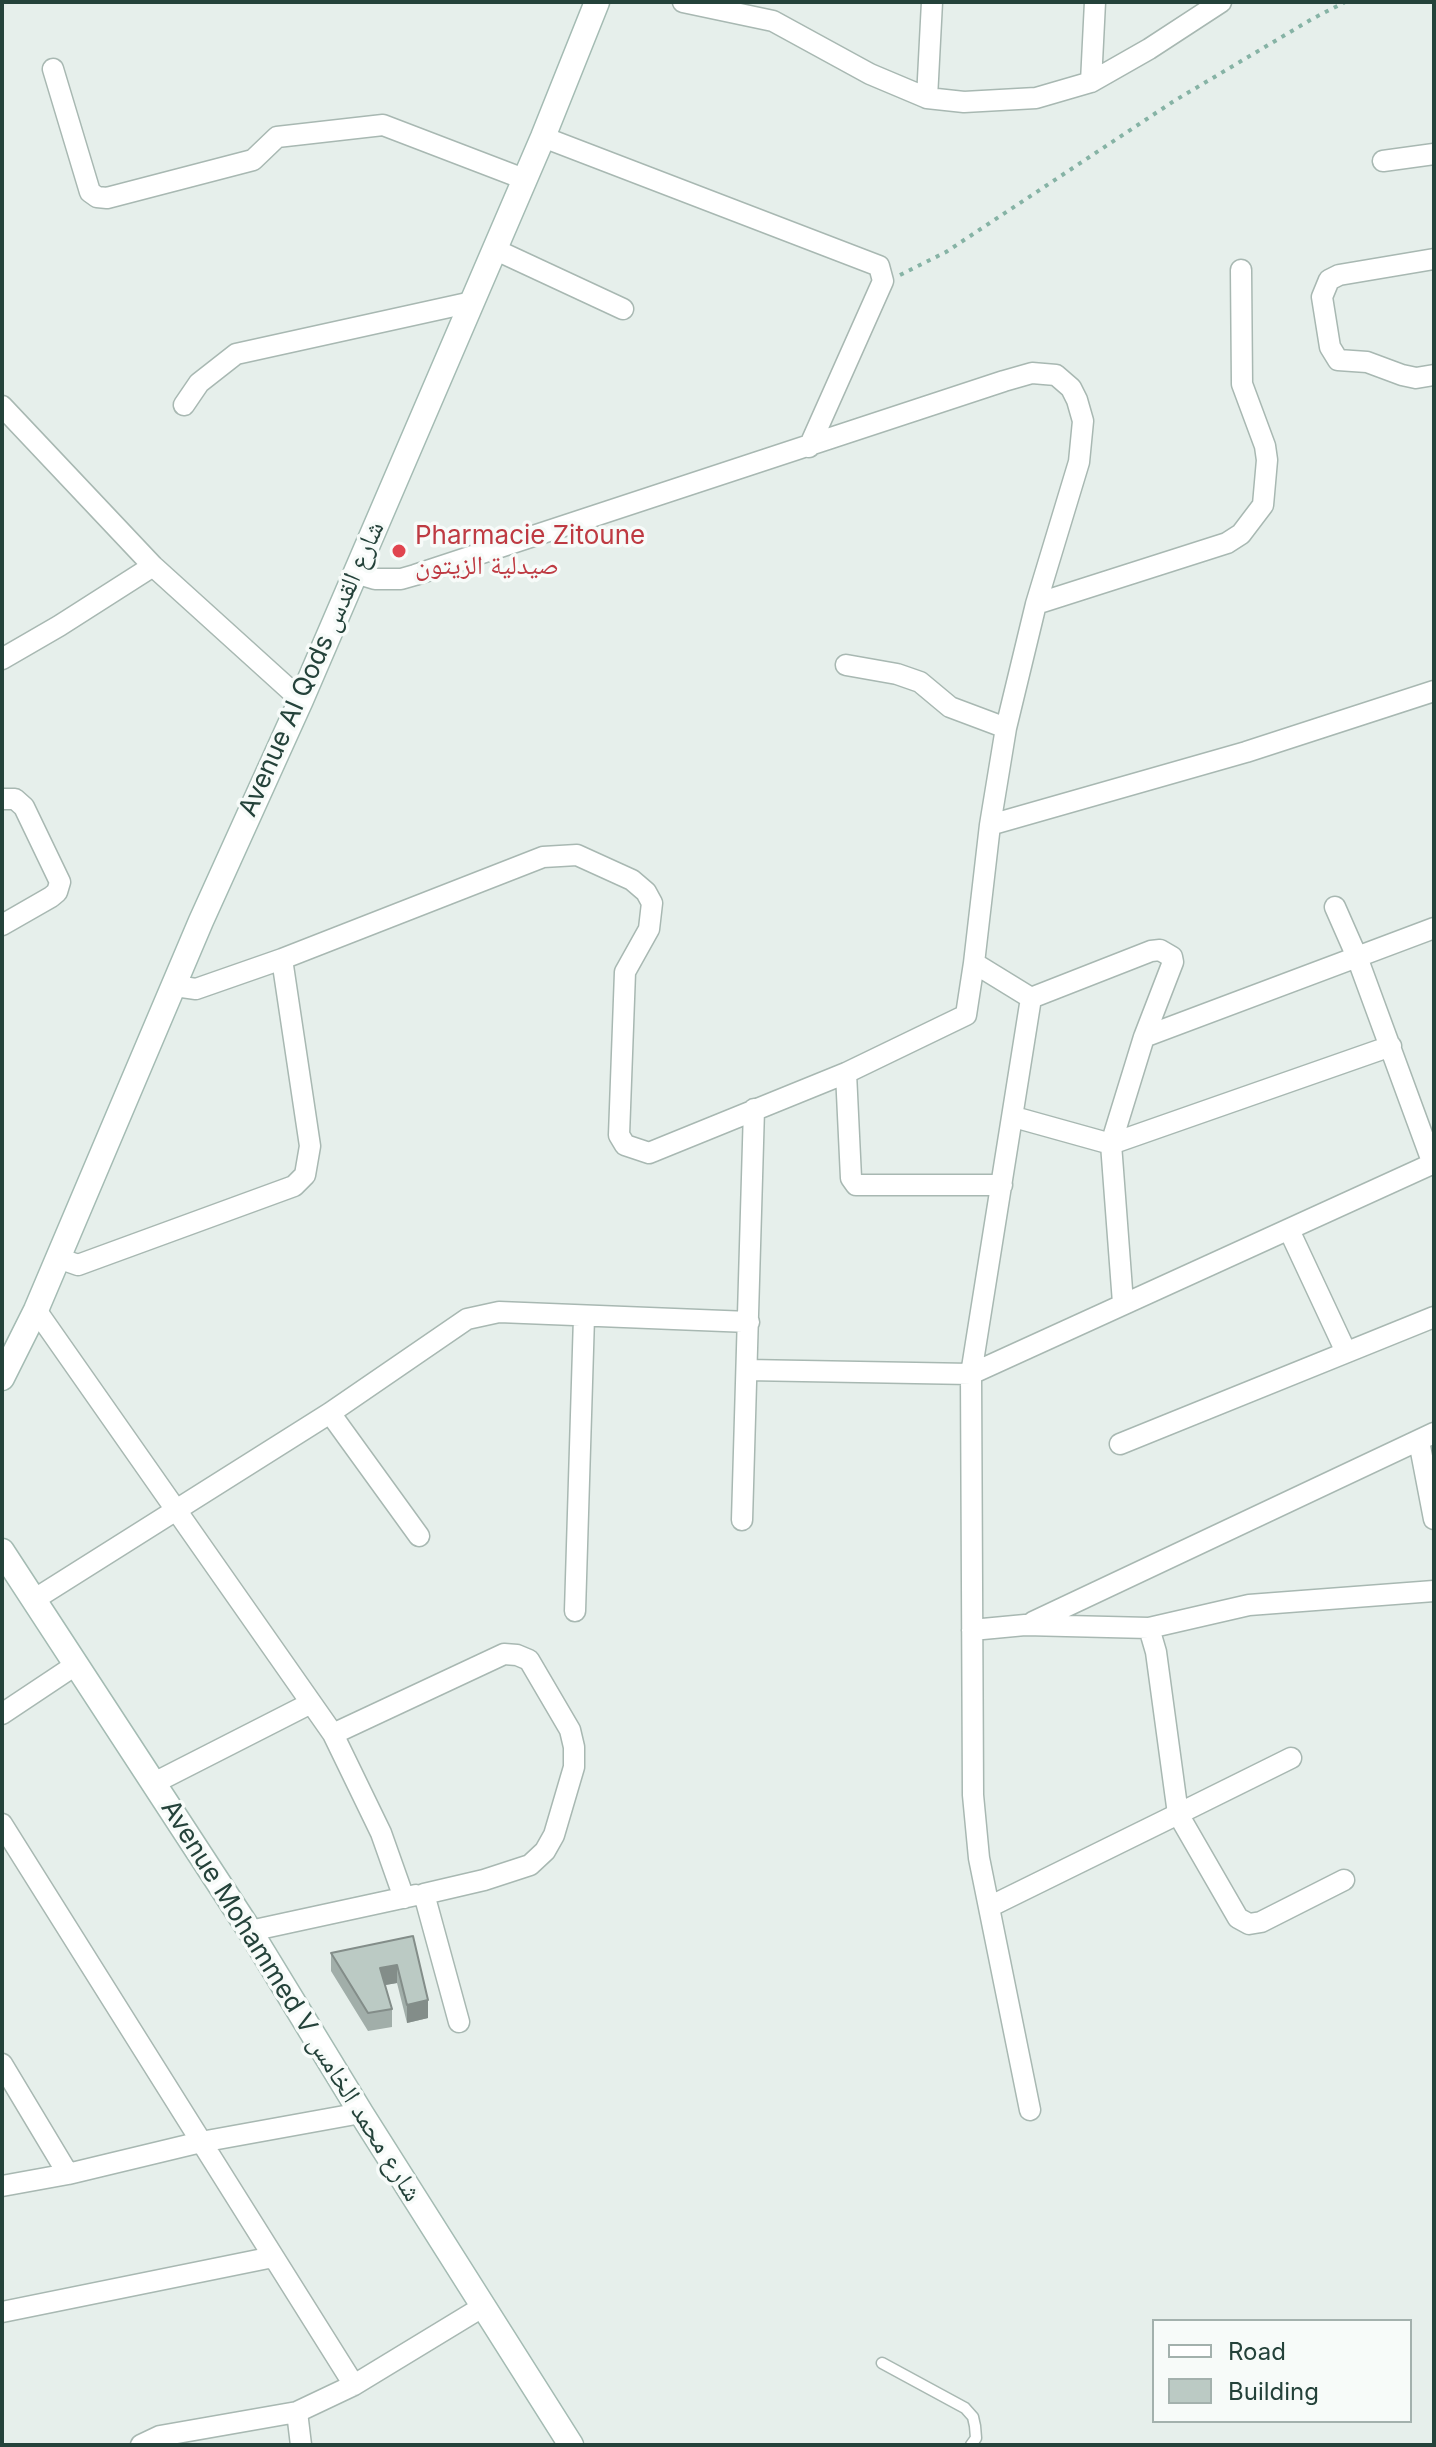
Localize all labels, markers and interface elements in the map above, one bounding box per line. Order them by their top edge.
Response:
street label: Avenue Al Qods شارع القدس [233,517,391,821]
place label: Pharmacie Zitoune صيدلية الزيتون [415,520,645,582]
marker: Pharmacie Zitoune صيدلية الزيتون [390,542,408,560]
street label: Avenue Mohammed V شارع محمد الخامس [154,1795,428,2207]
legend [1152,2319,1412,2423]
text: Road [1228,2337,1286,2366]
text: Building [1228,2377,1319,2406]

